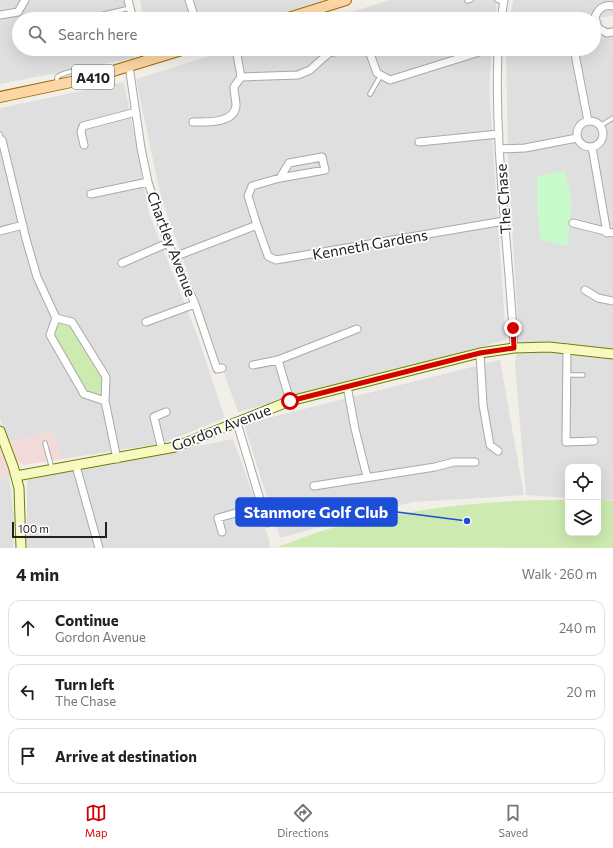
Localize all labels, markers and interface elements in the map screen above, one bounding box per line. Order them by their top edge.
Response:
search box [12,12,601,56]
icon: search [26,23,48,45]
text: Search here [58,25,137,43]
road number: A410 [72,65,114,89]
street label: The Chase [492,163,514,235]
street label: Chartley Avenue [144,189,200,299]
street label: Kenneth Gardens [311,225,429,263]
route end [504,319,522,337]
route start [281,392,299,410]
street label: Gordon Avenue [169,400,273,454]
map controls [565,464,601,536]
button: locate [565,464,601,500]
callout: Stanmore Golf Club [236,498,397,526]
button: layers [565,500,601,536]
text: Stanmore Golf Club [244,502,388,521]
scale bar [12,520,107,539]
text: 100 m [18,522,49,535]
text: 4 min [16,564,59,585]
text: Walk · 260 m [522,566,597,582]
text: Continue [55,611,119,629]
icon: ahead [17,617,39,639]
text: 240 m [559,620,596,636]
text: Gordon Avenue [55,629,146,645]
text: Turn left [55,675,114,693]
icon: left [17,681,39,703]
text: 20 m [567,684,596,700]
text: The Chase [55,693,116,709]
icon: arrive [17,745,39,767]
text: Arrive at destination [55,747,197,765]
tab: Map [85,802,108,839]
tab: Directions [277,802,329,839]
tab: Saved [498,802,528,839]

